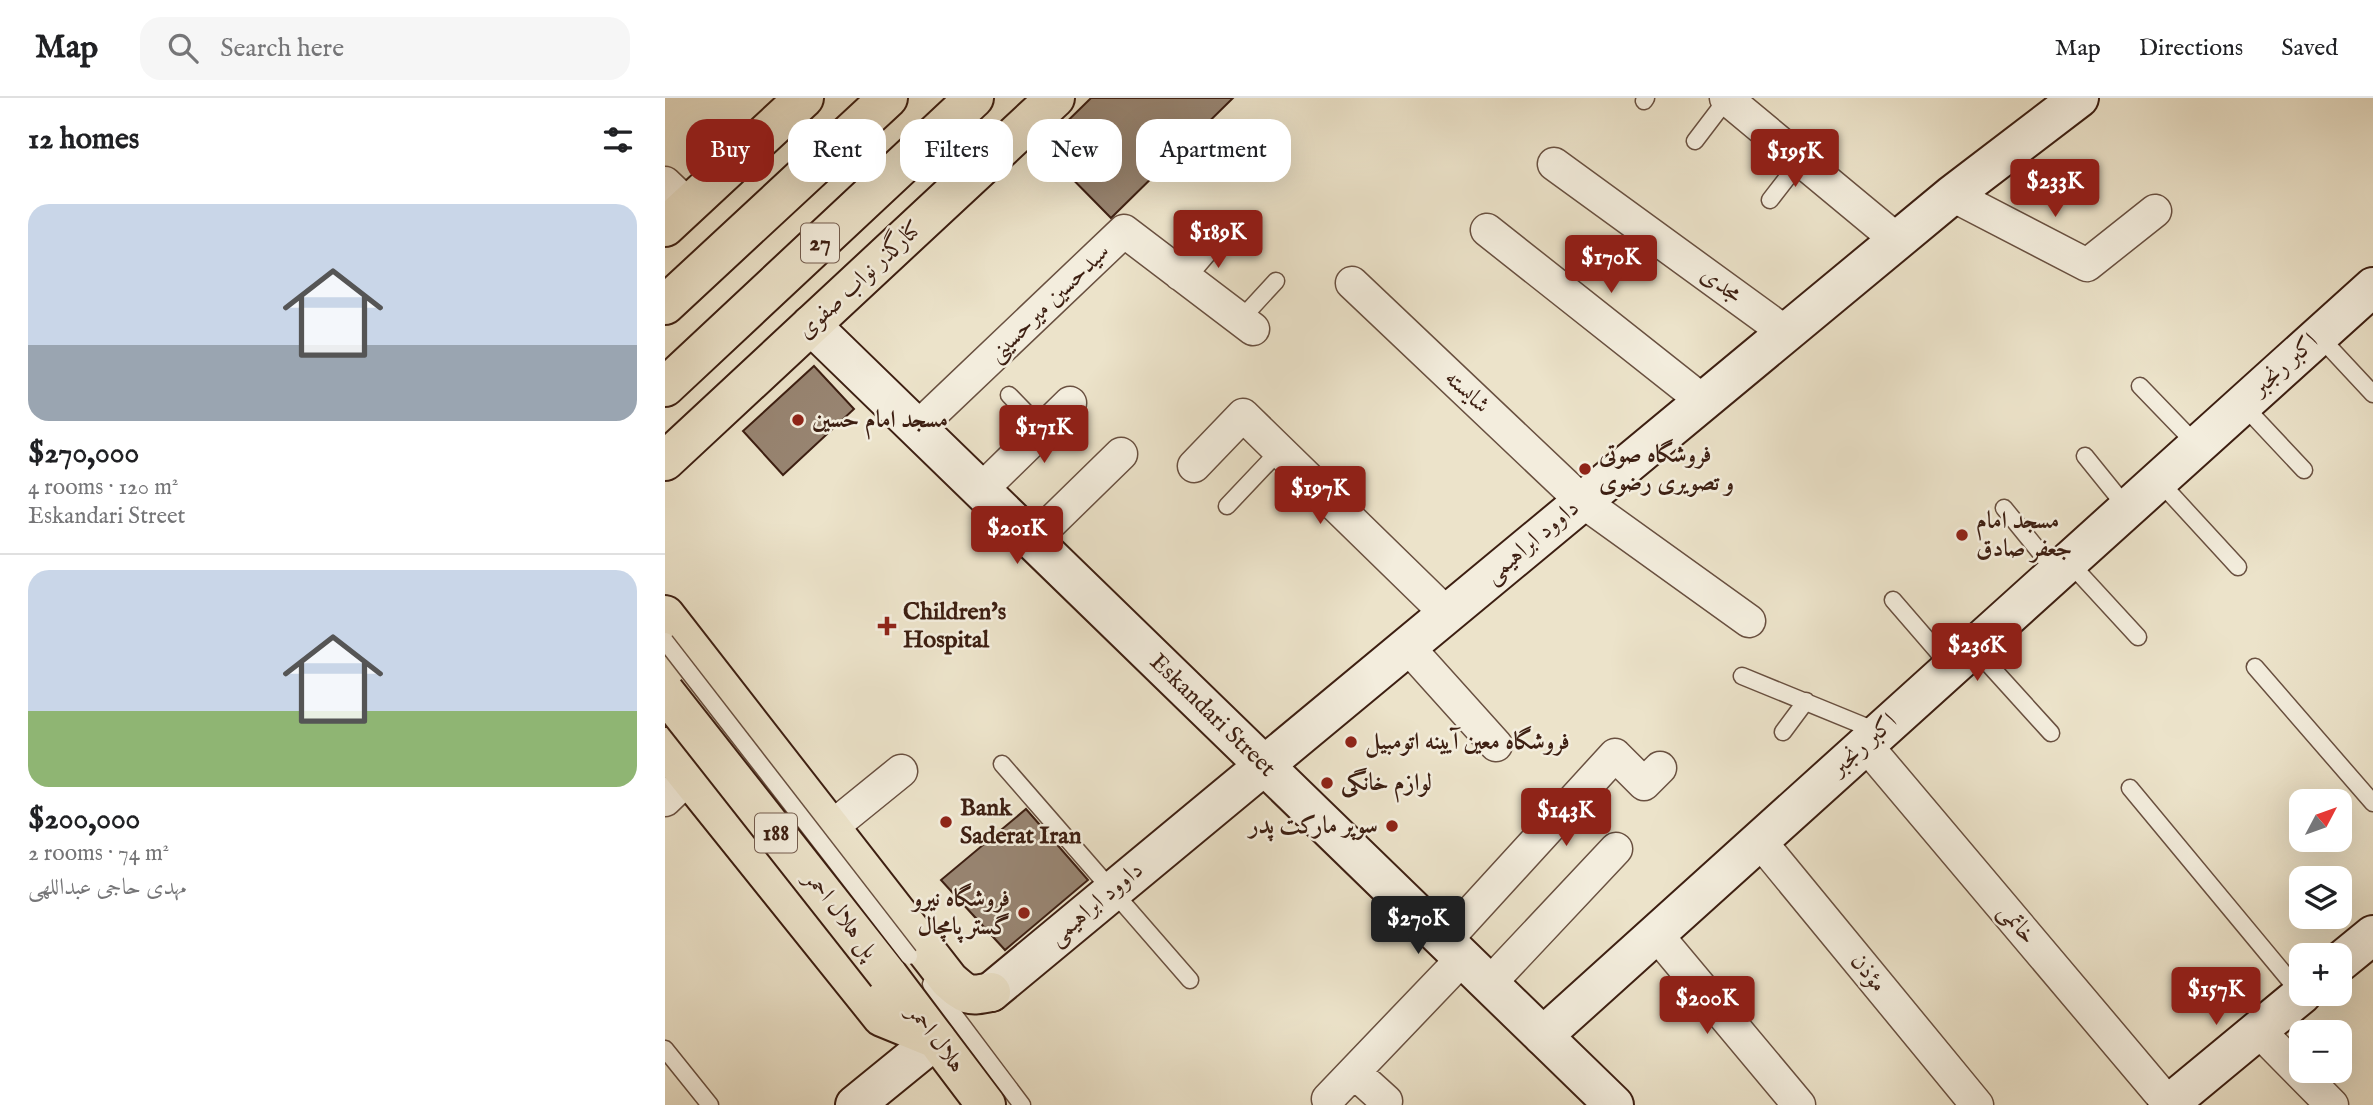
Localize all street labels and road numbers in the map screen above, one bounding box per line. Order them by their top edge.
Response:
street label: کنارگذر نواب صفوی [789,212,929,346]
road number: 27 [801,224,839,262]
street label: سیدحسین میرحسینی [981,237,1117,369]
street label: مجدی [1694,259,1748,311]
street label: اکبر رنجبر [2243,327,2325,405]
street label: شایسته [1438,363,1496,421]
street label: داوود ابراهیمی [1478,493,1586,591]
street label: Eskandari Street [1143,647,1282,784]
street label: اکبر رنجبر [1822,707,1904,785]
road number: 188 [755,814,797,852]
street label: داوود ابراهیمی [1042,855,1150,953]
street label: پل هلال احمر [795,862,886,966]
street label: خاتمی [1991,897,2043,951]
street label: مؤذن [1843,947,1893,999]
street label: هلال احمر [898,996,972,1080]

